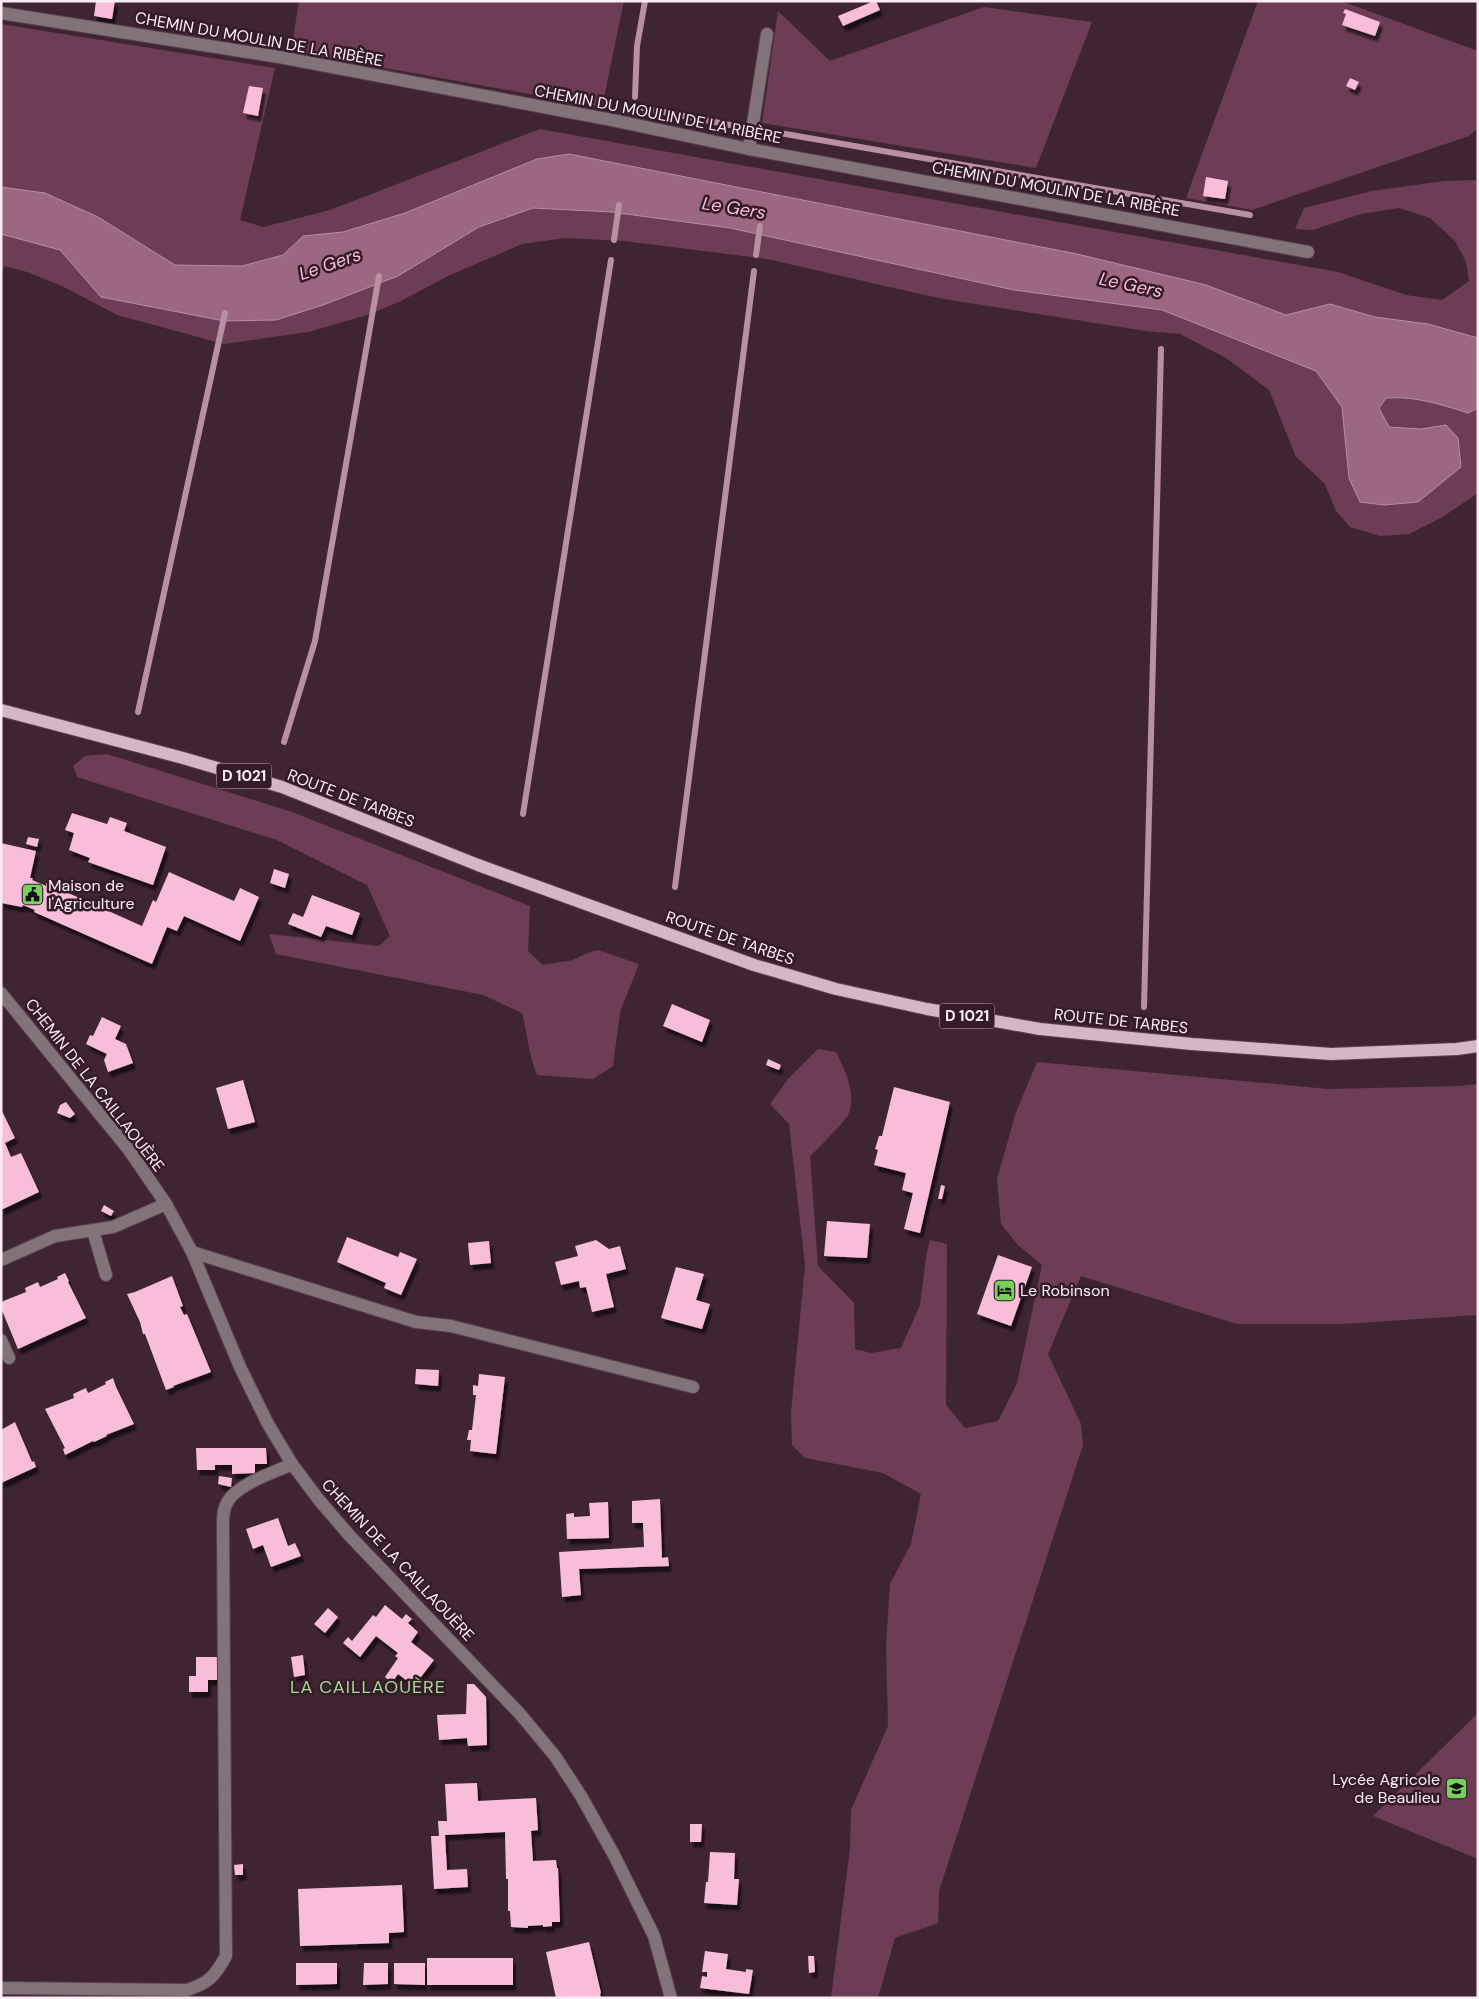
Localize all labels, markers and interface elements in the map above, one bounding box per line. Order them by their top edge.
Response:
street label: CHEMIN DU MOULIN DE LA RIBÈRE [133,7,385,71]
street label: CHEMIN DU MOULIN DE LA RIBÈRE [533,80,783,148]
street label: CHEMIN DU MOULIN DE LA RIBÈRE [930,157,1182,221]
water label: Le Gers [700,191,768,225]
water label: Le Gers [296,242,364,286]
water label: Le Gers [1097,267,1165,303]
road number: D 1021 [216,764,272,788]
street label: ROUTE DE TARBES [284,764,418,832]
place label: Maison de l'Agriculture [48,875,134,914]
public building icon: Maison de l'Agriculture [20,882,44,906]
street label: ROUTE DE TARBES [663,906,797,970]
street label: CHEMIN DE LA CAILLAOUÈRE [21,994,169,1176]
road number: D 1021 [940,1004,994,1028]
street label: ROUTE DE TARBES [1053,1004,1189,1038]
hotel icon: Le Robinson [992,1278,1016,1302]
place label: Le Robinson [1020,1280,1110,1301]
street label: CHEMIN DE LA CAILLAOUÈRE [317,1474,479,1646]
district label: LA CAILLAOUÈRE [290,1675,446,1699]
place label: Lycée Agricole de Beaulieu [1332,1769,1440,1808]
school or university icon: Lycée Agricole de Beaulieu [1444,1776,1468,1800]

